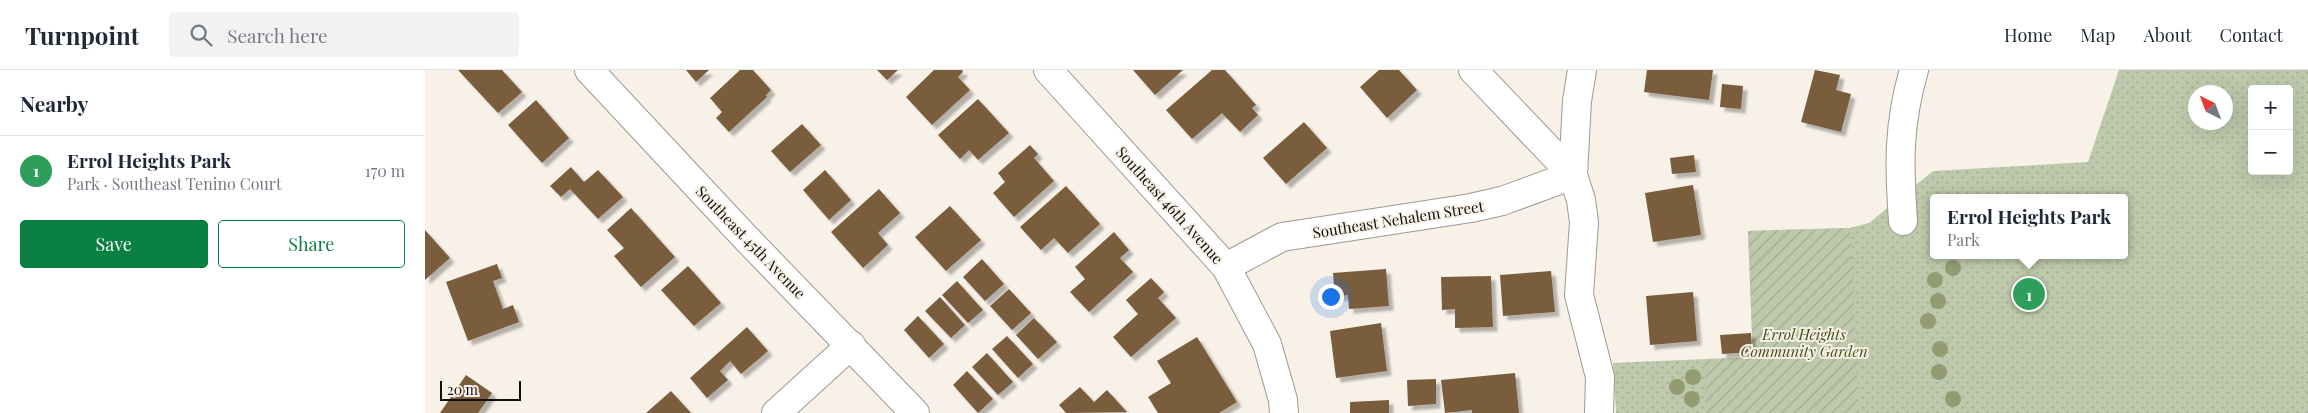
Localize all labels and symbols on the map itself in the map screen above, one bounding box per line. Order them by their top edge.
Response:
north arrow [2188,85,2233,130]
street label: Southeast 46th Avenue [1112,142,1228,268]
street label: Southeast 45th Avenue [692,181,810,303]
street label: Southeast Nehalem Street [1311,195,1486,242]
pin: 1 [2013,275,2045,313]
your location [1318,284,1344,310]
park label: Errol Heights Community Garden [1740,324,1868,361]
scale bar [440,378,521,401]

